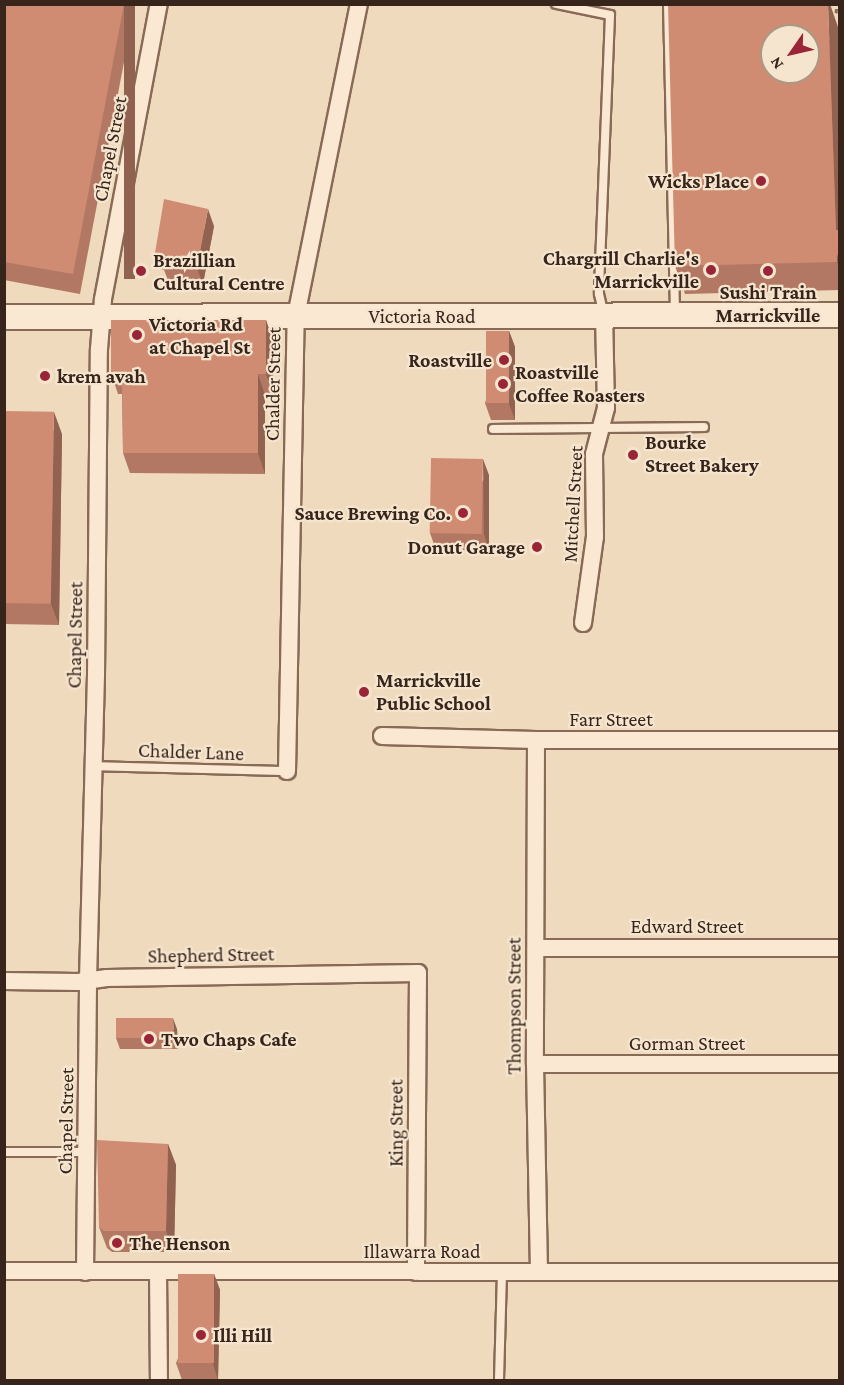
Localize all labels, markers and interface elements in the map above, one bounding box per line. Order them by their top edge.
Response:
north arrow [760,24,820,84]
text: N [766,54,786,73]
street label: Chapel Street [88,94,132,204]
place label: Wicks Place [648,169,749,193]
marker: Wicks Place [754,174,768,188]
place label: Chargrill Charlie's Marrickville [543,246,699,293]
place label: Brazillian Cultural Centre [153,248,285,295]
marker: Chargrill Charlie's Marrickville [704,263,718,277]
marker: Brazillian Cultural Centre [134,264,148,278]
marker: Sushi Train Marrickville [761,264,775,278]
place label: Sushi Train Marrickville [716,280,820,327]
street label: Victoria Road [369,304,475,328]
place label: Victoria Rd at Chapel St [149,312,250,359]
street label: Chalder Street [260,327,286,441]
marker: Victoria Rd at Chapel St [130,328,144,342]
place label: Roastville [408,348,492,372]
marker: Roastville [497,353,511,367]
place label: Roastville Coffee Roasters [515,360,645,407]
place label: krem avah [57,364,146,388]
marker: krem avah [38,369,52,383]
marker: Roastville Coffee Roasters [496,377,510,391]
place label: Bourke Street Bakery [645,431,759,478]
street label: Mitchell Street [558,445,588,563]
marker: Bourke Street Bakery [626,448,640,462]
place label: Sauce Brewing Co. [294,501,451,525]
marker: Sauce Brewing Co. [456,506,470,520]
place label: Donut Garage [408,535,525,559]
marker: Donut Garage [530,540,544,554]
street label: Chapel Street [62,581,88,689]
place label: Marrickville Public School [376,668,491,715]
marker: Marrickville Public School [357,685,371,699]
street label: Farr Street [569,707,653,731]
street label: Chalder Lane [138,738,244,766]
street label: Edward Street [630,914,744,938]
street label: Thompson Street [502,937,526,1075]
street label: Shepherd Street [147,942,275,968]
place label: Two Chaps Cafe [161,1027,297,1051]
street label: Gorman Street [629,1031,745,1055]
marker: Two Chaps Cafe [142,1032,156,1046]
street label: Chapel Street [53,1067,79,1175]
street label: King Street [384,1079,408,1167]
place label: The Henson [129,1231,230,1255]
marker: The Henson [110,1236,124,1250]
street label: Illawarra Road [364,1239,480,1263]
place label: Illi Hill [213,1323,272,1347]
marker: Illi Hill [194,1328,208,1342]

